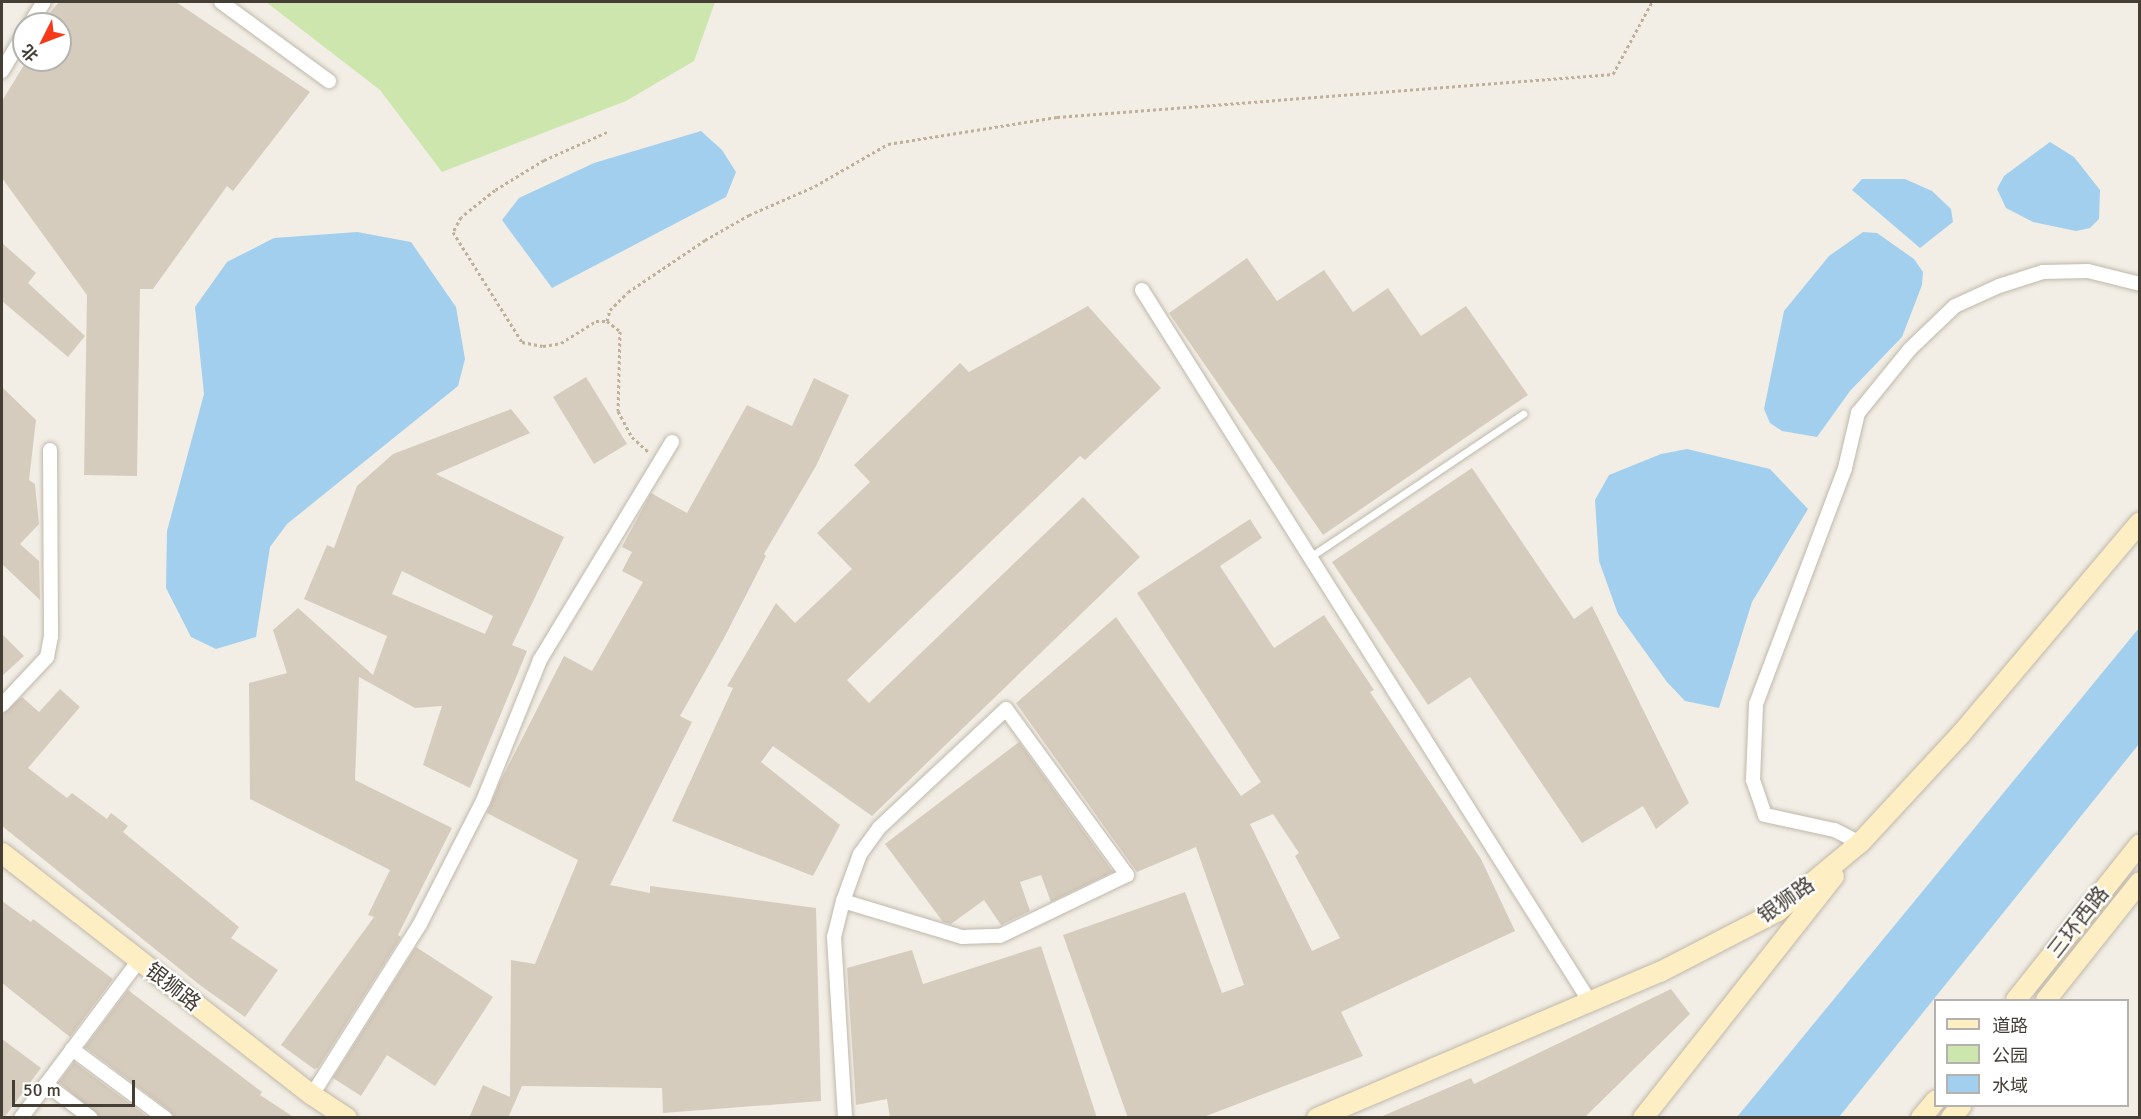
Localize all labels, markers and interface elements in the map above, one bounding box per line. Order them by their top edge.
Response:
north arrow [12,12,72,72]
text: 北 [17,40,43,65]
street label: 银狮路 [1753,872,1819,928]
street label: 三环西路 [2042,881,2114,963]
street label: 银狮路 [140,958,206,1016]
legend [1934,999,2129,1107]
text: 道路 [1992,1015,2028,1037]
text: 公园 [1992,1045,2028,1067]
scale bar [15,1068,138,1106]
text: 水域 [1992,1075,2028,1097]
text: 50 m [23,1079,61,1101]

